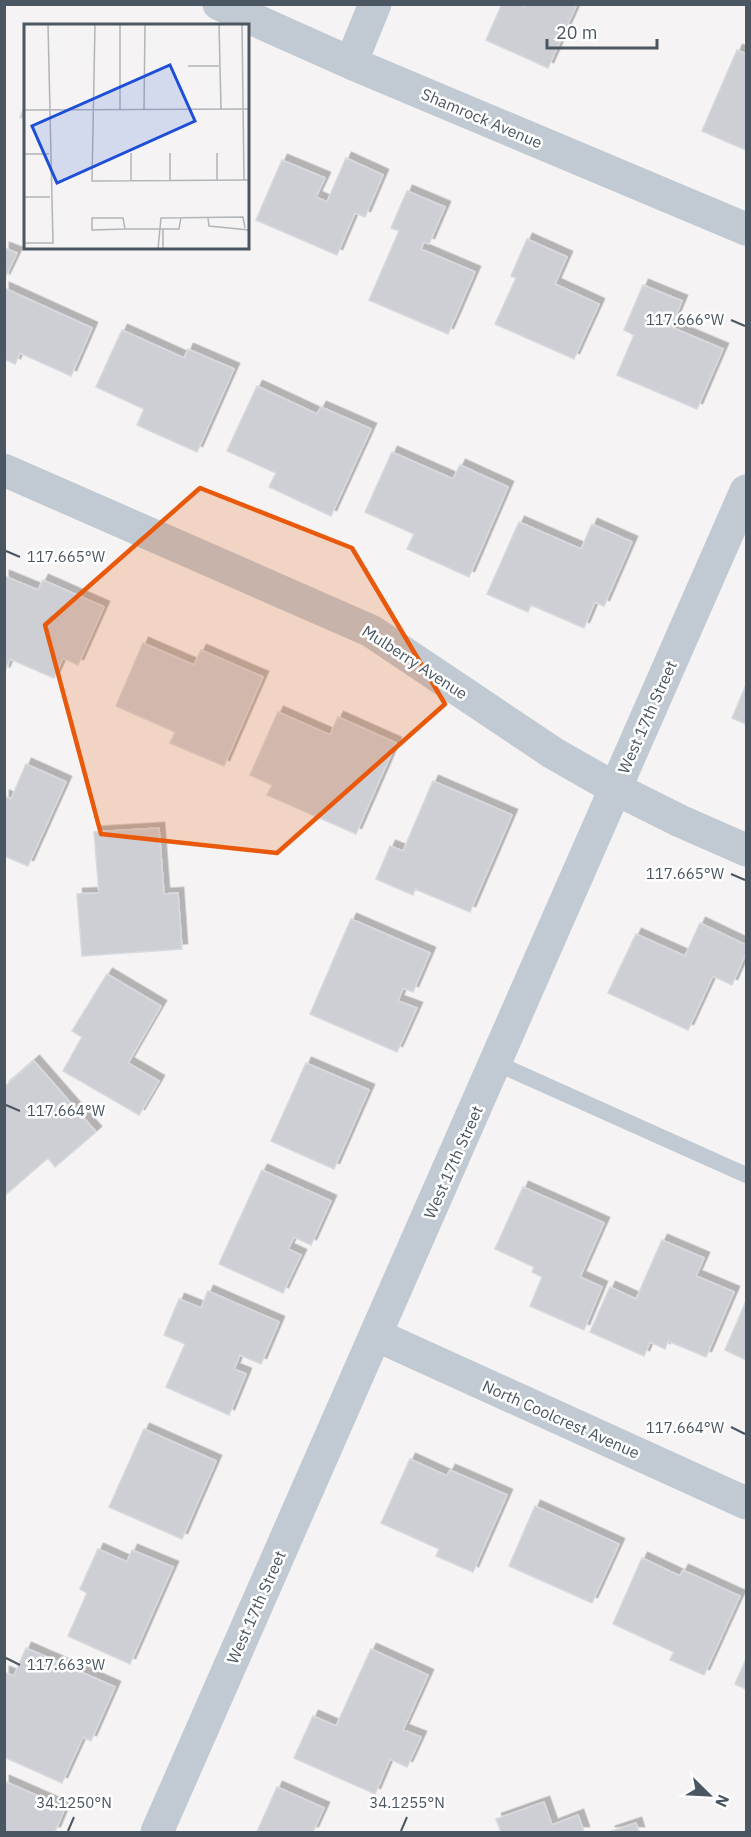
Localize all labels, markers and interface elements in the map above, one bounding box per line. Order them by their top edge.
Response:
scale bar [547,12,656,50]
text: 20 m [556,21,598,44]
inset map [24,24,249,249]
street label: Shamrock Avenue [419,84,546,153]
text: 117.666°W [646,310,725,329]
text: 117.665°W [27,547,106,566]
street label: Mulberry Avenue [359,621,472,704]
street label: West 17th Street [613,657,681,777]
text: 117.665°W [646,864,725,883]
text: 117.664°W [27,1101,106,1120]
street label: West 17th Street [419,1102,487,1222]
street label: North Coolcrest Avenue [479,1375,643,1463]
text: 117.664°W [646,1418,725,1437]
street label: West 17th Street [222,1547,290,1667]
text: 117.663°W [27,1655,106,1674]
north arrow [679,1765,739,1825]
text: N [711,1792,734,1810]
text: 34.1250°N [36,1793,112,1812]
text: 34.1255°N [369,1793,445,1812]

